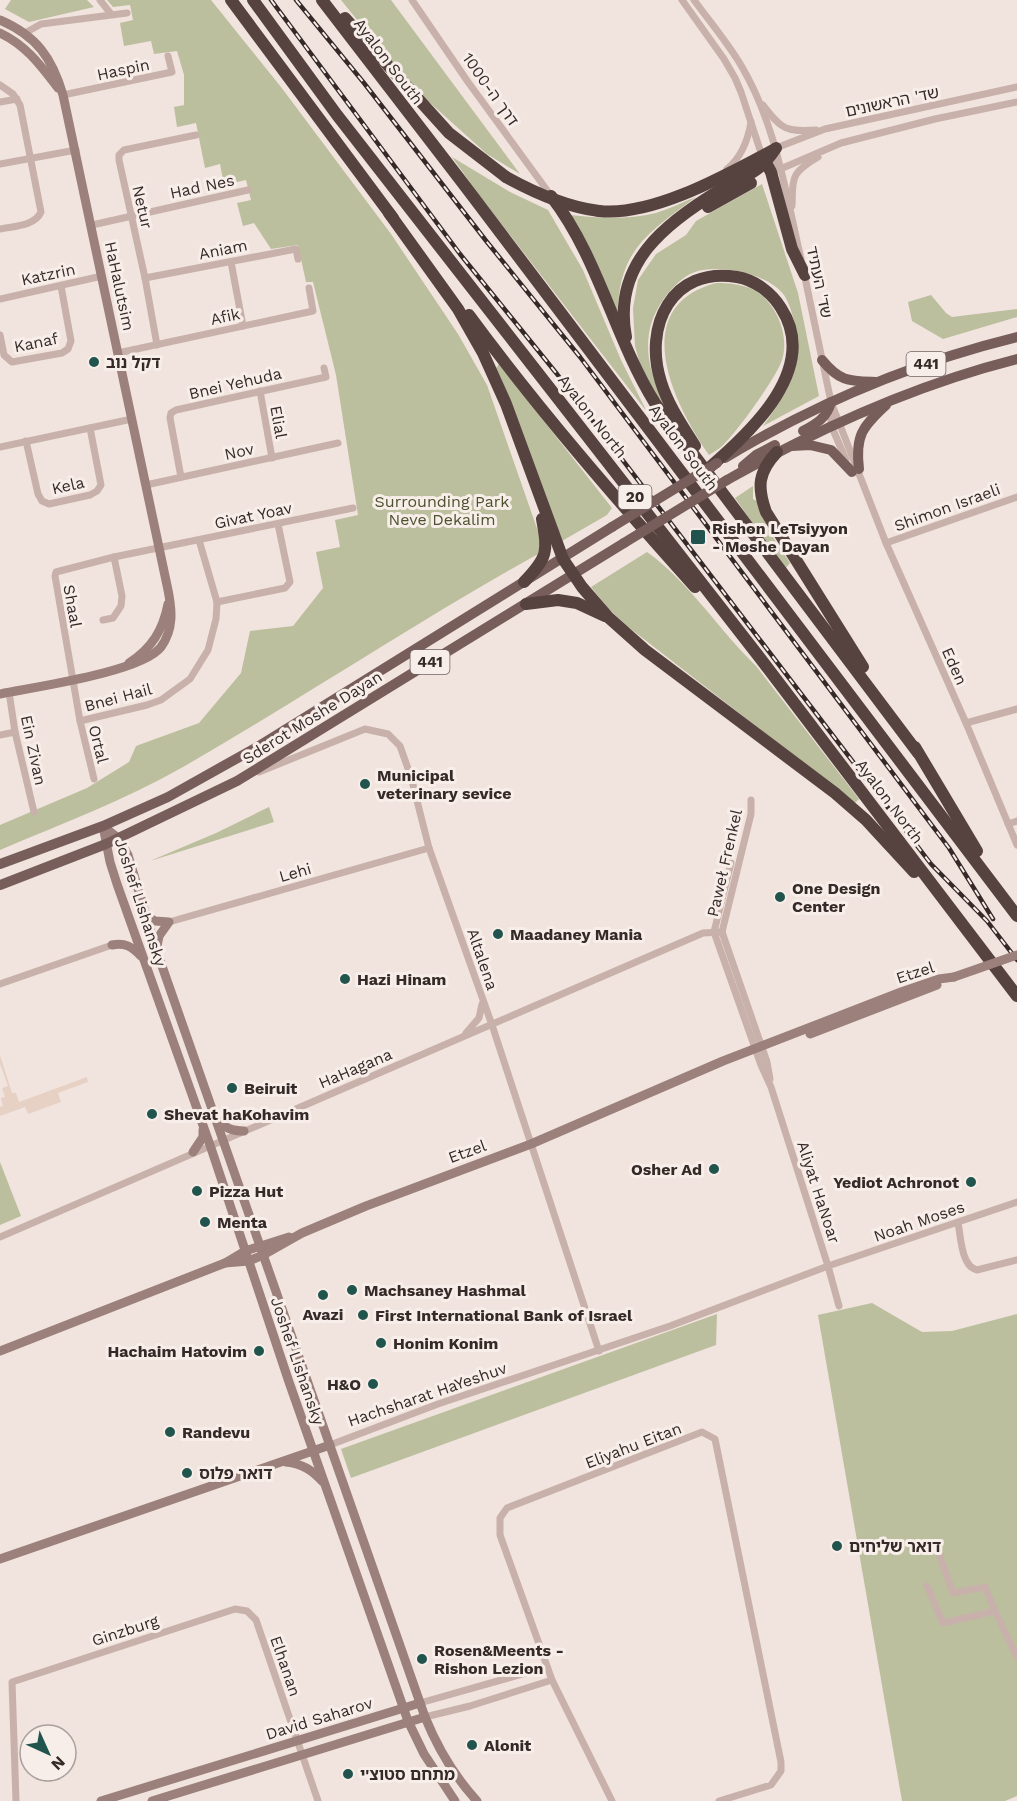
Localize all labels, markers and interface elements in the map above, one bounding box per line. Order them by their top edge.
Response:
street label: Ayalon South [350,14,427,108]
street label: דרך ה-1000 [459,49,523,130]
street label: Haspin [95,55,151,84]
street label: שד' הראשונים [844,82,941,121]
street label: Had Nes [168,170,236,203]
street label: Netur [128,184,157,231]
street label: Aniam [197,235,249,263]
street label: HaHalutsim [101,240,138,333]
street label: שד' העתיד [803,244,836,320]
street label: Katzrin [19,259,77,289]
street label: Afik [209,304,242,329]
street label: Kanaf [12,329,60,356]
road number: 441 [906,352,946,376]
place label: דקל נוב [106,353,160,372]
marker: דקל נוב [87,355,101,369]
street label: Bnei Yehuda [187,364,283,403]
street label: Ayalon North [554,371,631,462]
street label: Ayalon South [645,400,722,494]
street label: Elial [266,404,291,440]
street label: Nov [223,439,256,464]
street label: Kela [50,473,86,498]
street label: Shimon Israeli [892,479,1003,535]
road number: 20 [618,485,652,509]
park label: Surrounding Park Neve Dekalim [375,492,509,529]
street label: Givat Yoav [213,498,294,533]
place label: Rishon LeTsiyyon - Moshe Dayan [712,519,848,556]
marker: Rishon LeTsiyyon - Moshe Dayan [689,528,707,546]
street label: Shaal [59,583,86,629]
street label: Eden [938,644,971,688]
road number: 441 [410,650,450,674]
street label: Sderot Moshe Dayan [239,667,385,768]
street label: Bnei Hail [82,679,154,716]
street label: Ein Zivan [17,713,50,787]
street label: Ortal [85,723,112,765]
street label: Ayalon North [852,755,927,847]
place label: Municipal veterinary sevice [376,766,512,803]
marker: Municipal veterinary sevice [358,777,372,791]
street label: Paweł Frenkel [703,807,746,919]
street label: Joshef Lishansky [111,835,170,970]
street label: Lehi [277,859,313,886]
place label: One Design Center [792,879,880,916]
marker: One Design Center [773,890,787,904]
place label: Maadaney Mania [510,925,643,944]
street label: Altalena [463,926,502,993]
marker: Maadaney Mania [491,927,505,941]
street label: Etzel [894,957,937,988]
place label: Hazi Hinam [357,970,446,989]
marker: Hazi Hinam [338,972,352,986]
street label: HaHagana [316,1044,395,1092]
place label: Beiruit [244,1079,297,1098]
marker: Beiruit [225,1081,239,1095]
place label: Shevat haKohavim [164,1105,309,1124]
marker: Shevat haKohavim [145,1107,159,1121]
street label: Etzel [446,1136,489,1167]
street label: Aliyat HaNoar [793,1139,844,1246]
place label: Osher Ad [631,1160,702,1179]
marker: Osher Ad [707,1162,721,1176]
place label: Yediot Achronot [833,1173,959,1192]
marker: Yediot Achronot [964,1175,978,1189]
place label: Pizza Hut [209,1182,283,1201]
marker: Pizza Hut [190,1184,204,1198]
street label: Noah Moses [871,1197,967,1246]
place label: Menta [217,1213,268,1232]
marker: Menta [198,1215,212,1229]
place label: Machsaney Hashmal [364,1281,527,1300]
marker: Machsaney Hashmal [345,1283,359,1297]
marker: Avazi [316,1288,330,1302]
street label: Joshef Lishansky [267,1295,329,1428]
place label: Avazi [302,1305,344,1324]
place label: First International Bank of Israel [375,1306,633,1325]
marker: First International Bank of Israel [356,1308,370,1322]
place label: Honim Konim [393,1334,498,1353]
marker: Honim Konim [374,1336,388,1350]
place label: Hachaim Hatovim [108,1342,247,1361]
marker: Hachaim Hatovim [252,1344,266,1358]
street label: Hachsharat HaYeshuv [345,1358,510,1431]
place label: H&O [327,1375,361,1394]
marker: H&O [366,1377,380,1391]
street label: Eliyahu Eitan [582,1418,684,1473]
place label: Randevu [182,1423,250,1442]
marker: Randevu [163,1425,177,1439]
place label: דואר פלוס [199,1464,272,1483]
marker: דואר פלוס [180,1466,194,1480]
place label: דואר שליחים [849,1537,941,1556]
marker: דואר שליחים [830,1539,844,1553]
street label: Ginzburg [89,1611,161,1650]
street label: Elhanan [266,1633,305,1699]
place label: Rosen&Meents - Rishon Lezion [434,1641,564,1678]
marker: Rosen&Meents - Rishon Lezion [415,1652,429,1666]
street label: David Saharov [263,1693,375,1744]
north arrow [18,1723,78,1783]
place label: Alonit [484,1736,531,1755]
marker: Alonit [465,1738,479,1752]
text: N [47,1752,69,1774]
place label: מתחם סטוצ'י [360,1765,455,1784]
marker: מתחם סטוצ'י [341,1767,355,1781]

